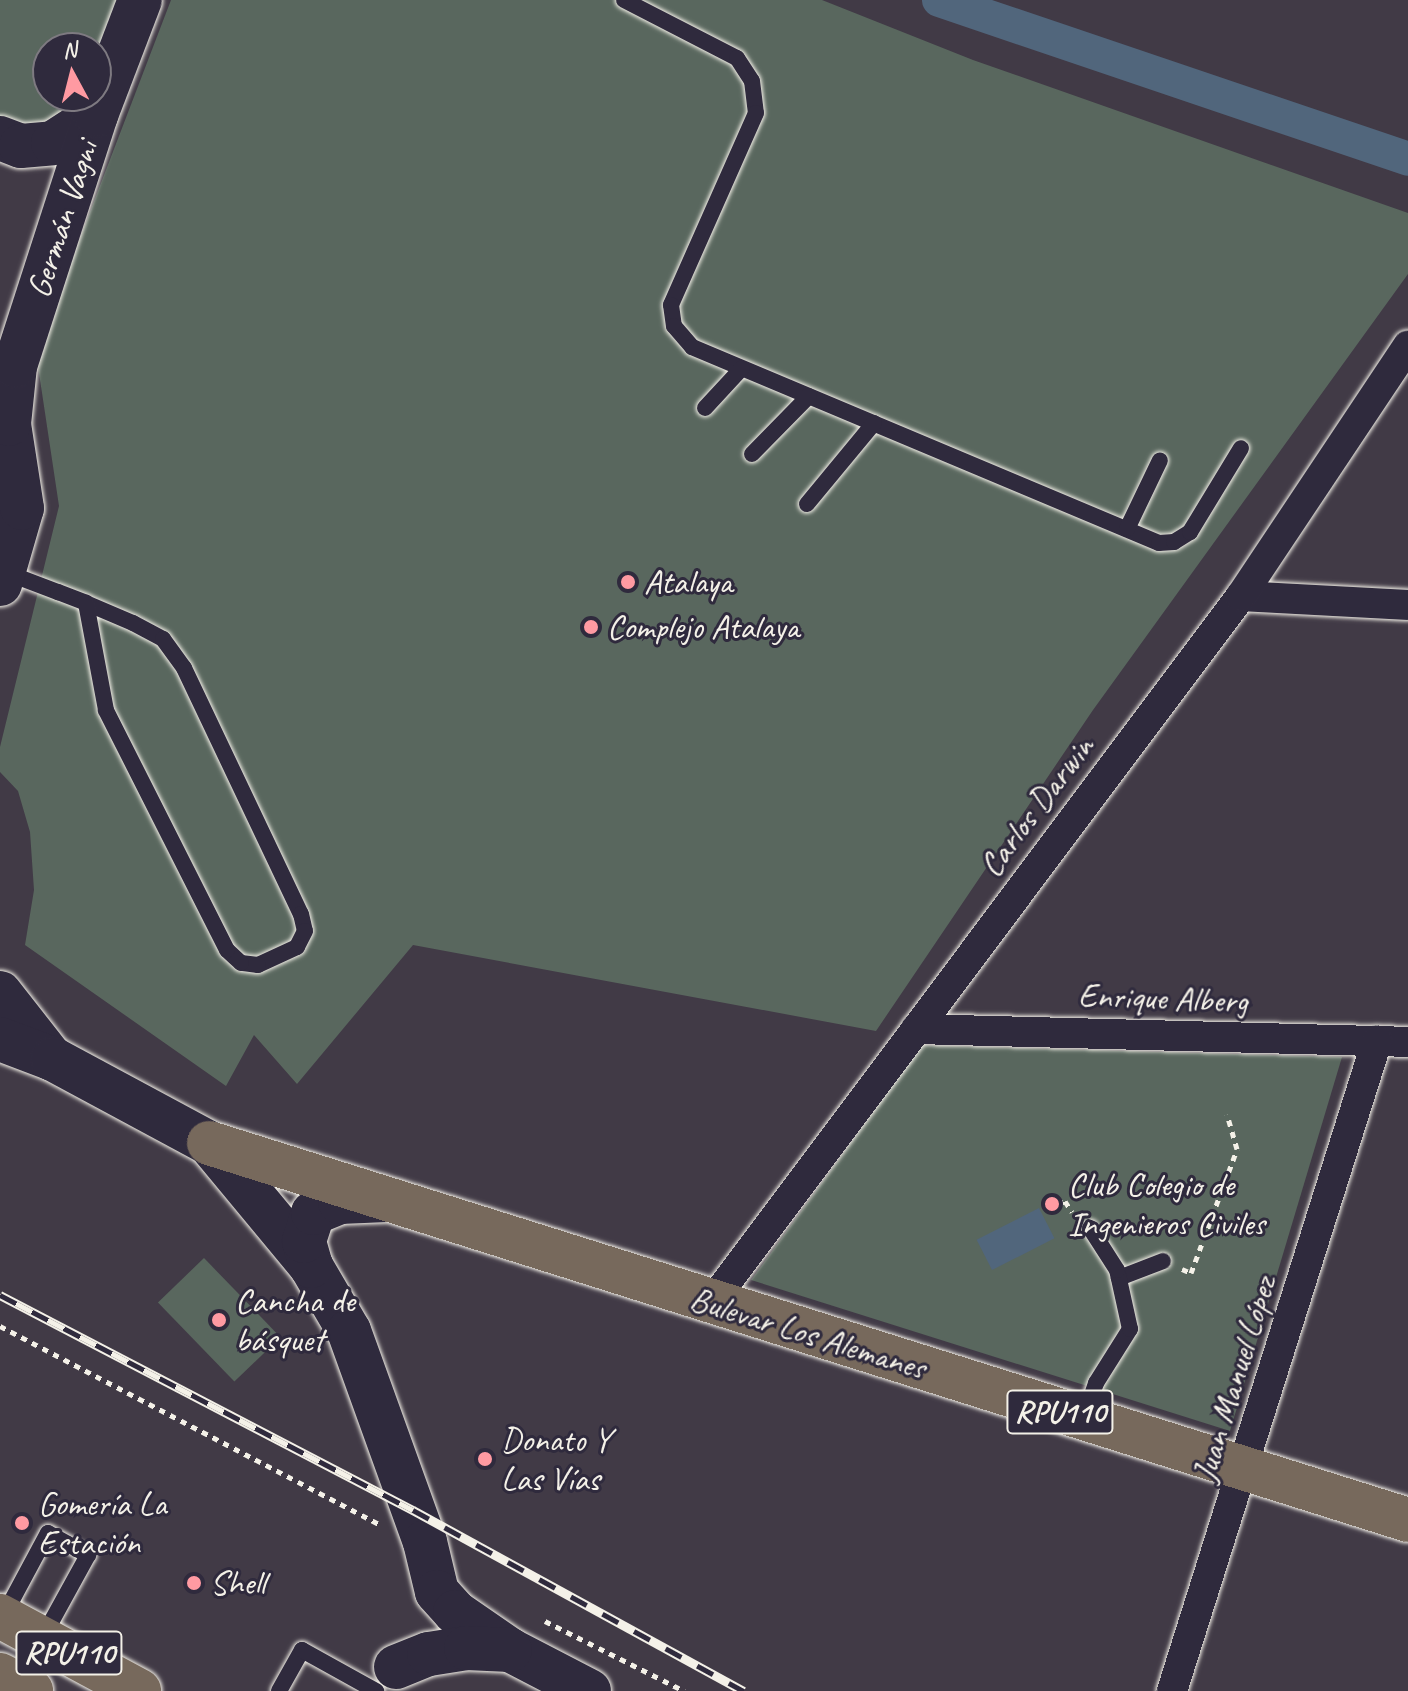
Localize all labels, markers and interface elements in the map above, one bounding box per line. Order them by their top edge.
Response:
north arrow [32,32,112,112]
text: N [61,35,78,65]
street label: Germán Vagni [17,135,107,303]
place label: Atalaya [644,562,732,602]
marker: Atalaya [619,573,637,591]
place label: Complejo Atalaya [607,607,799,647]
marker: Complejo Atalaya [582,618,600,636]
street label: Carlos Darwin [970,727,1102,885]
street label: Enrique Alberg [1078,975,1248,1021]
place label: Club Colegio de Ingenieros Civiles [1068,1164,1265,1244]
marker: Club Colegio de Ingenieros Civiles [1043,1195,1061,1213]
street label: Juan Manuel López [1183,1271,1285,1487]
street label: Bulevar Los Alemanes [685,1278,931,1388]
place label: Cancha de básquet [235,1280,355,1360]
marker: Cancha de básquet [210,1311,228,1329]
road number: RPU110 [1006,1384,1114,1440]
place label: Donato Y Las Vías [501,1419,611,1498]
marker: Donato Y Las Vías [476,1450,494,1468]
place label: Gomería La Estación [38,1483,168,1562]
marker: Gomería La Estación [13,1514,31,1532]
place label: Shell [210,1563,266,1603]
marker: Shell [185,1574,203,1592]
road number: RPU110 [15,1625,123,1681]

